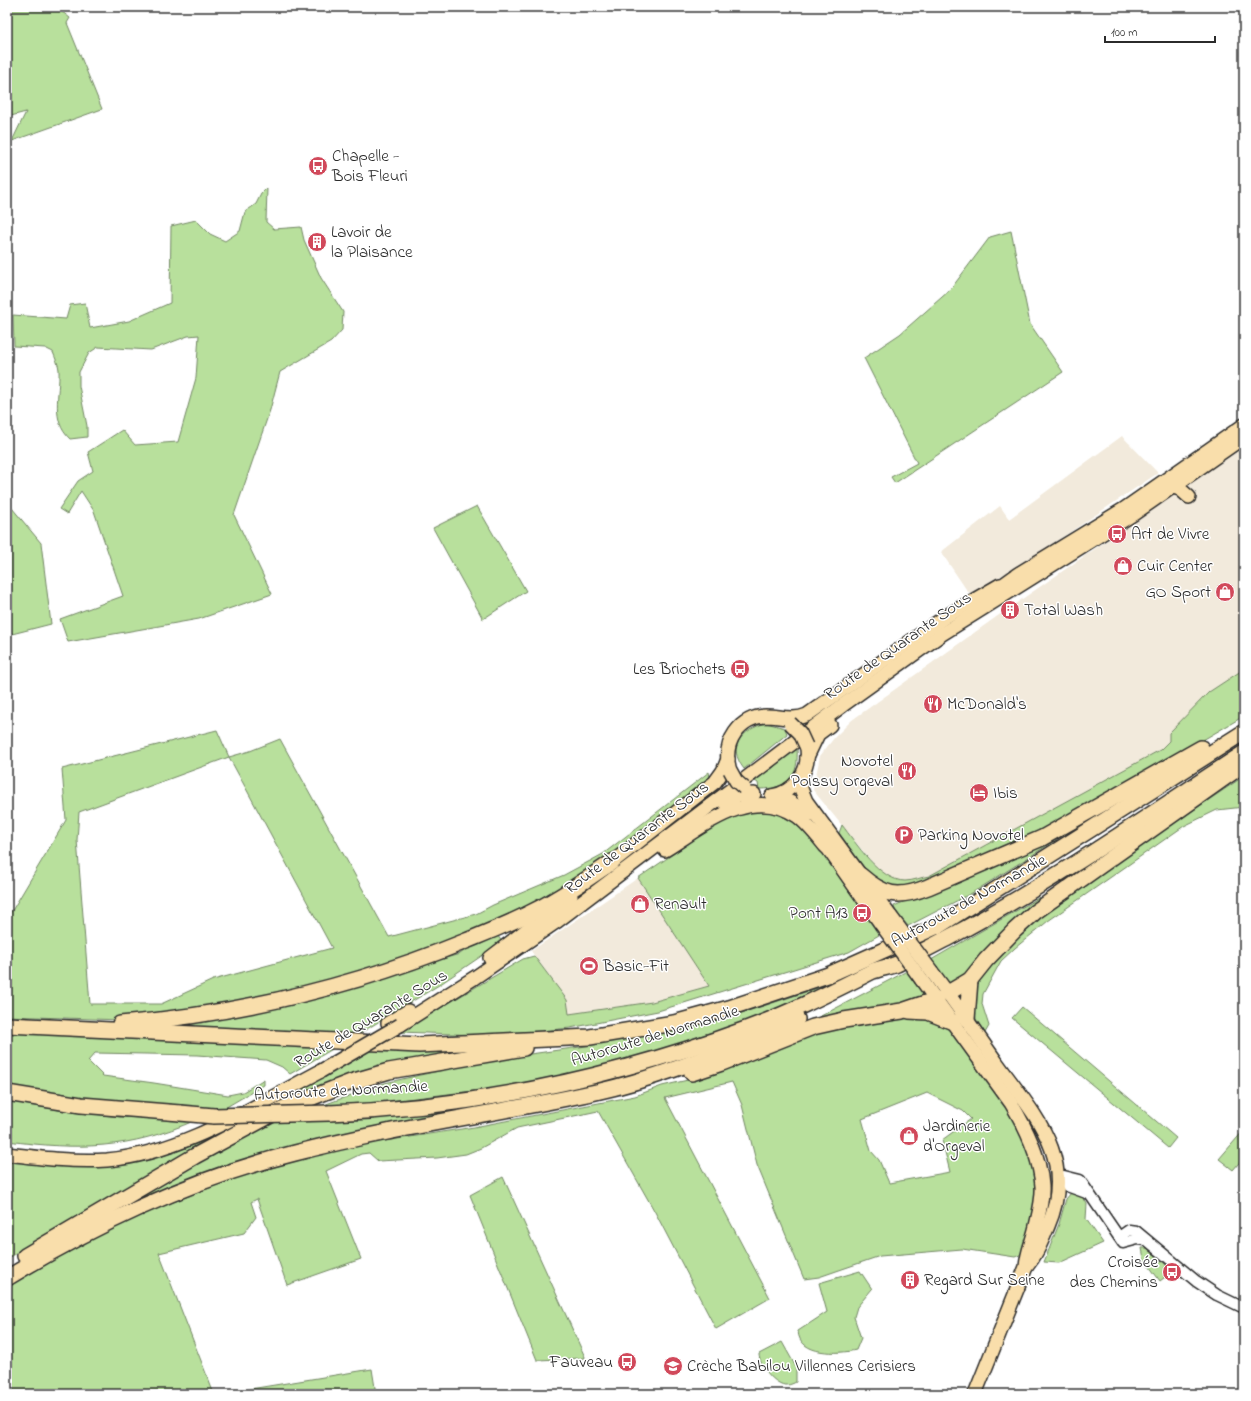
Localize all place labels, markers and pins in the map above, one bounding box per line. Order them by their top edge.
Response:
place label: Chapelle - Bois Fleuri [331,144,408,189]
bus stop icon: Chapelle - Bois Fleuri [307,155,329,177]
place label: Lavoir de la Plaisance [331,220,413,265]
building icon: Lavoir de la Plaisance [306,231,328,253]
place label: Art de Vivre [1131,522,1210,547]
bus stop icon: Art de Vivre [1106,523,1128,545]
place label: Cuir Center [1137,554,1213,579]
shop icon: Cuir Center [1112,555,1134,577]
place label: GO Sport [1145,580,1211,605]
shop icon: GO Sport [1214,581,1236,603]
place label: Total Wash [1024,598,1103,623]
building icon: Total Wash [999,599,1021,621]
place label: Les Briochets [633,657,726,682]
bus stop icon: Les Briochets [729,658,751,680]
place label: McDonald's [947,692,1027,717]
restaurant icon: McDonald's [922,693,944,715]
place label: Novotel Poissy Orgeval [791,749,893,796]
restaurant icon: Novotel Poissy Orgeval [896,760,918,782]
place label: Ibis [993,781,1018,806]
hotel icon: Ibis [968,782,990,804]
place label: Parking Novotel [918,823,1024,850]
parking icon: Parking Novotel [893,824,915,846]
place label: Renault [654,892,707,917]
shop icon: Renault [629,893,651,915]
place label: Pont A13 [789,901,848,926]
bus stop icon: Pont A13 [851,902,873,924]
place label: Basic-Fit [602,954,669,979]
sports icon: Basic-Fit [578,955,600,977]
place label: Jardinerie d'Orgeval [923,1114,991,1161]
shop icon: Jardinerie d'Orgeval [898,1125,920,1147]
place label: Croisée des Chemins [1070,1250,1158,1295]
bus stop icon: Croisée des Chemins [1161,1261,1183,1283]
place label: Regard Sur Seine [924,1268,1045,1295]
building icon: Regard Sur Seine [899,1269,921,1291]
place label: Fauveau [549,1350,613,1375]
bus stop icon: Fauveau [616,1351,638,1373]
place label: Crèche Babilou Villennes Cerisiers [687,1354,916,1379]
school or university icon: Crèche Babilou Villennes Cerisiers [662,1355,684,1377]

